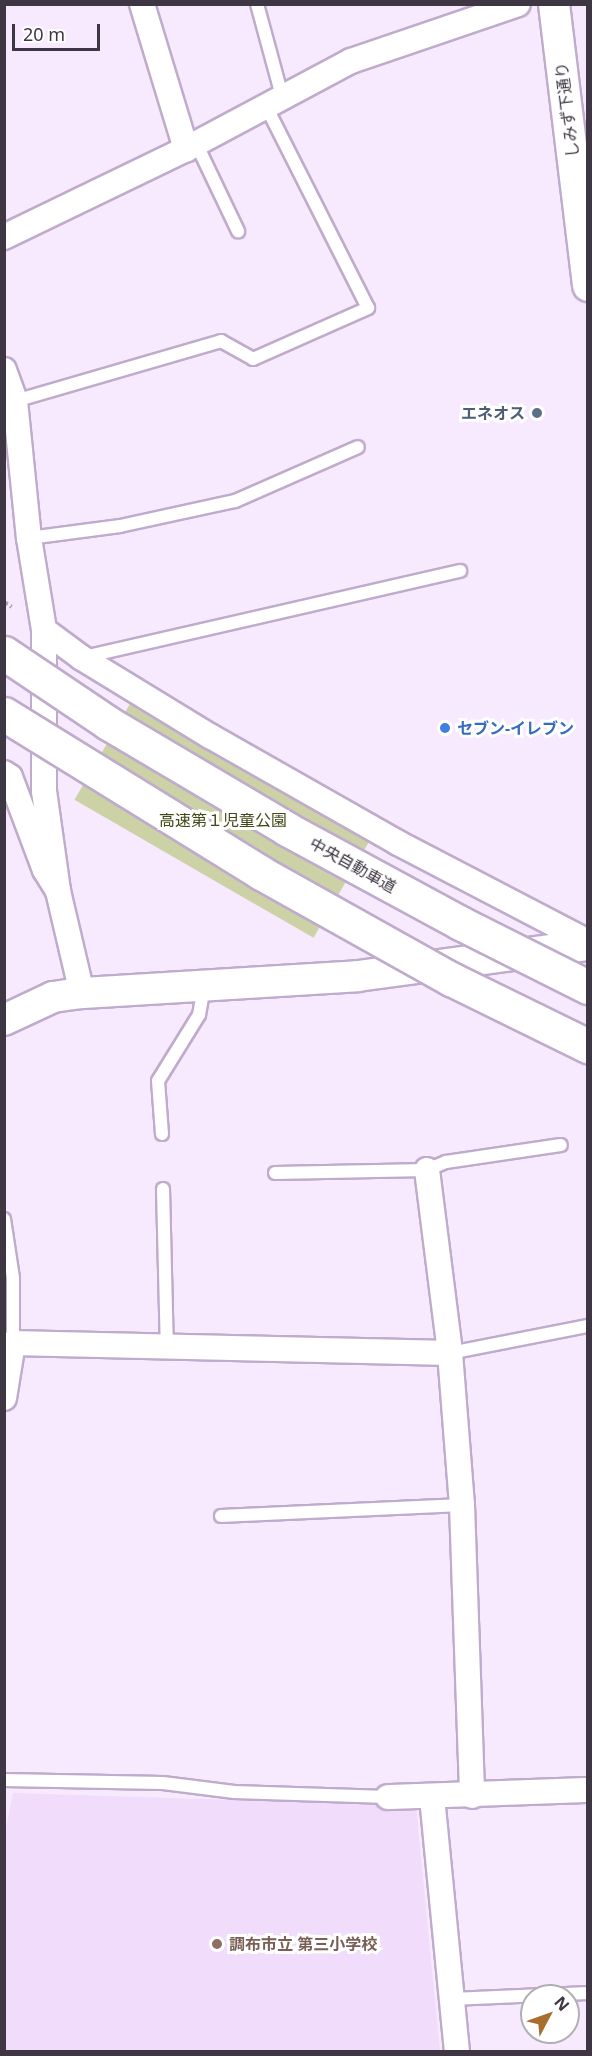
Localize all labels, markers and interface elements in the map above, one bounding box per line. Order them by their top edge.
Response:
scale bar [15,12,104,50]
text: 20 m [23,22,65,46]
street label: しみず下通り [552,61,582,159]
place label: エネオス [461,403,525,423]
marker: エネオス [530,406,544,420]
place label: セブン-イレブン [457,718,574,738]
marker: セブン-イレブン [438,721,452,735]
park label: 高速第１児童公園 [159,810,287,830]
street label: 中央自動車道 [306,833,400,897]
place label: 調布市立 第三小学校 [229,1934,377,1954]
marker: 調布市立 第三小学校 [210,1937,224,1951]
north arrow [520,1984,580,2044]
text: N [549,1991,575,2016]

